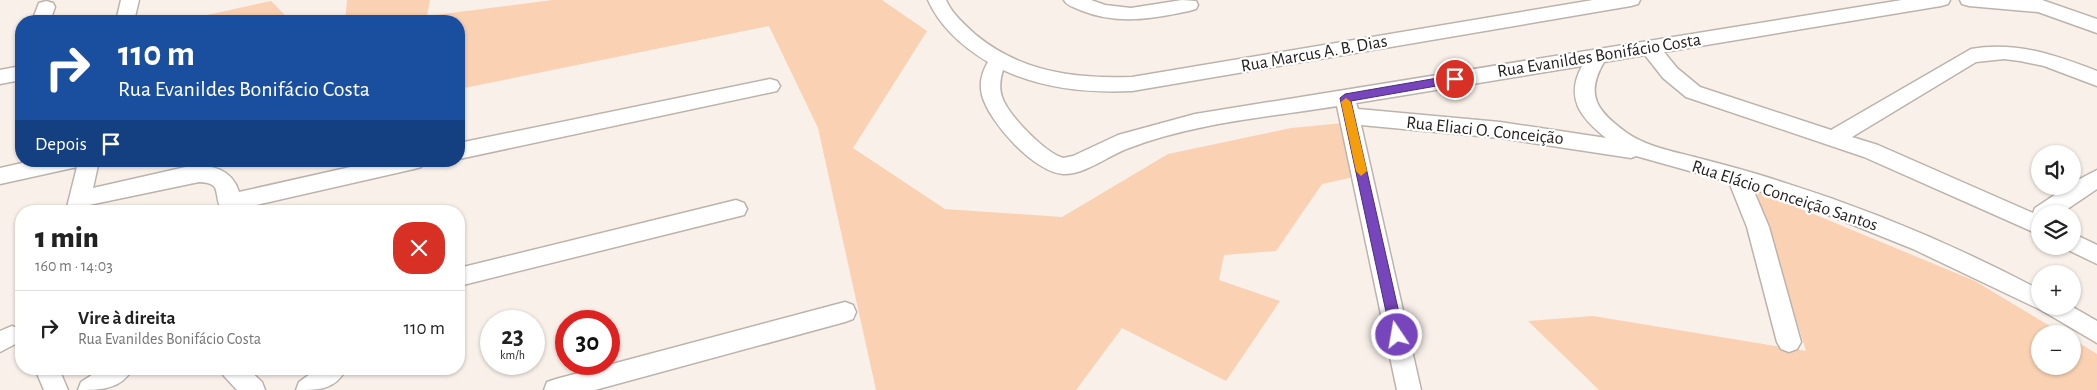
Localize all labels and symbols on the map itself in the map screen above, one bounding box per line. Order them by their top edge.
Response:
street label: Rua Evanildes Bonifácio Costa [1496,31,1702,81]
street label: Rua Marcus A. B. Dias [1240,32,1389,76]
pin [1434,58,1476,100]
street label: Rua Eliaci O. Conceição [1405,114,1565,148]
street label: Rua Elácio Conceição Santos [1689,157,1880,235]
position arrow [1370,308,1422,360]
speed limit sign: 30 [555,310,620,375]

